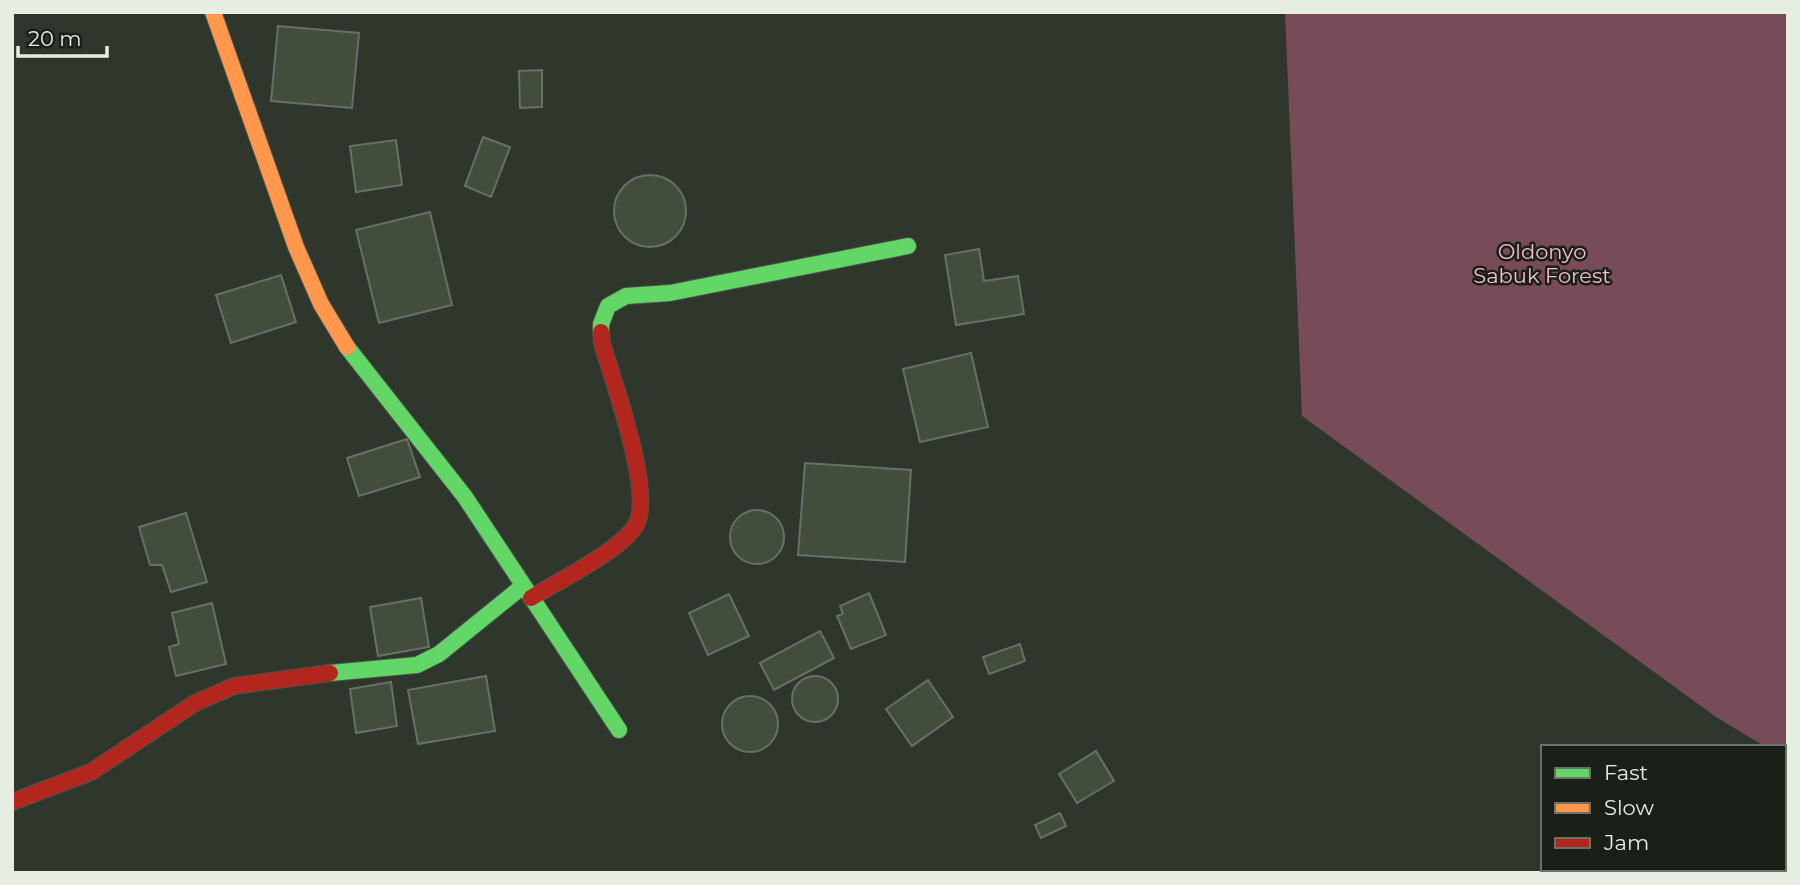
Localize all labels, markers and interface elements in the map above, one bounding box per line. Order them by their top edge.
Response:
scale bar [18,14,107,58]
text: 20 m [28,26,82,51]
park label: Oldonyo Sabuk Forest [1473,239,1611,288]
legend [1541,745,1786,871]
text: Fast [1604,760,1648,785]
text: Slow [1604,795,1654,820]
text: Jam [1603,830,1649,855]

